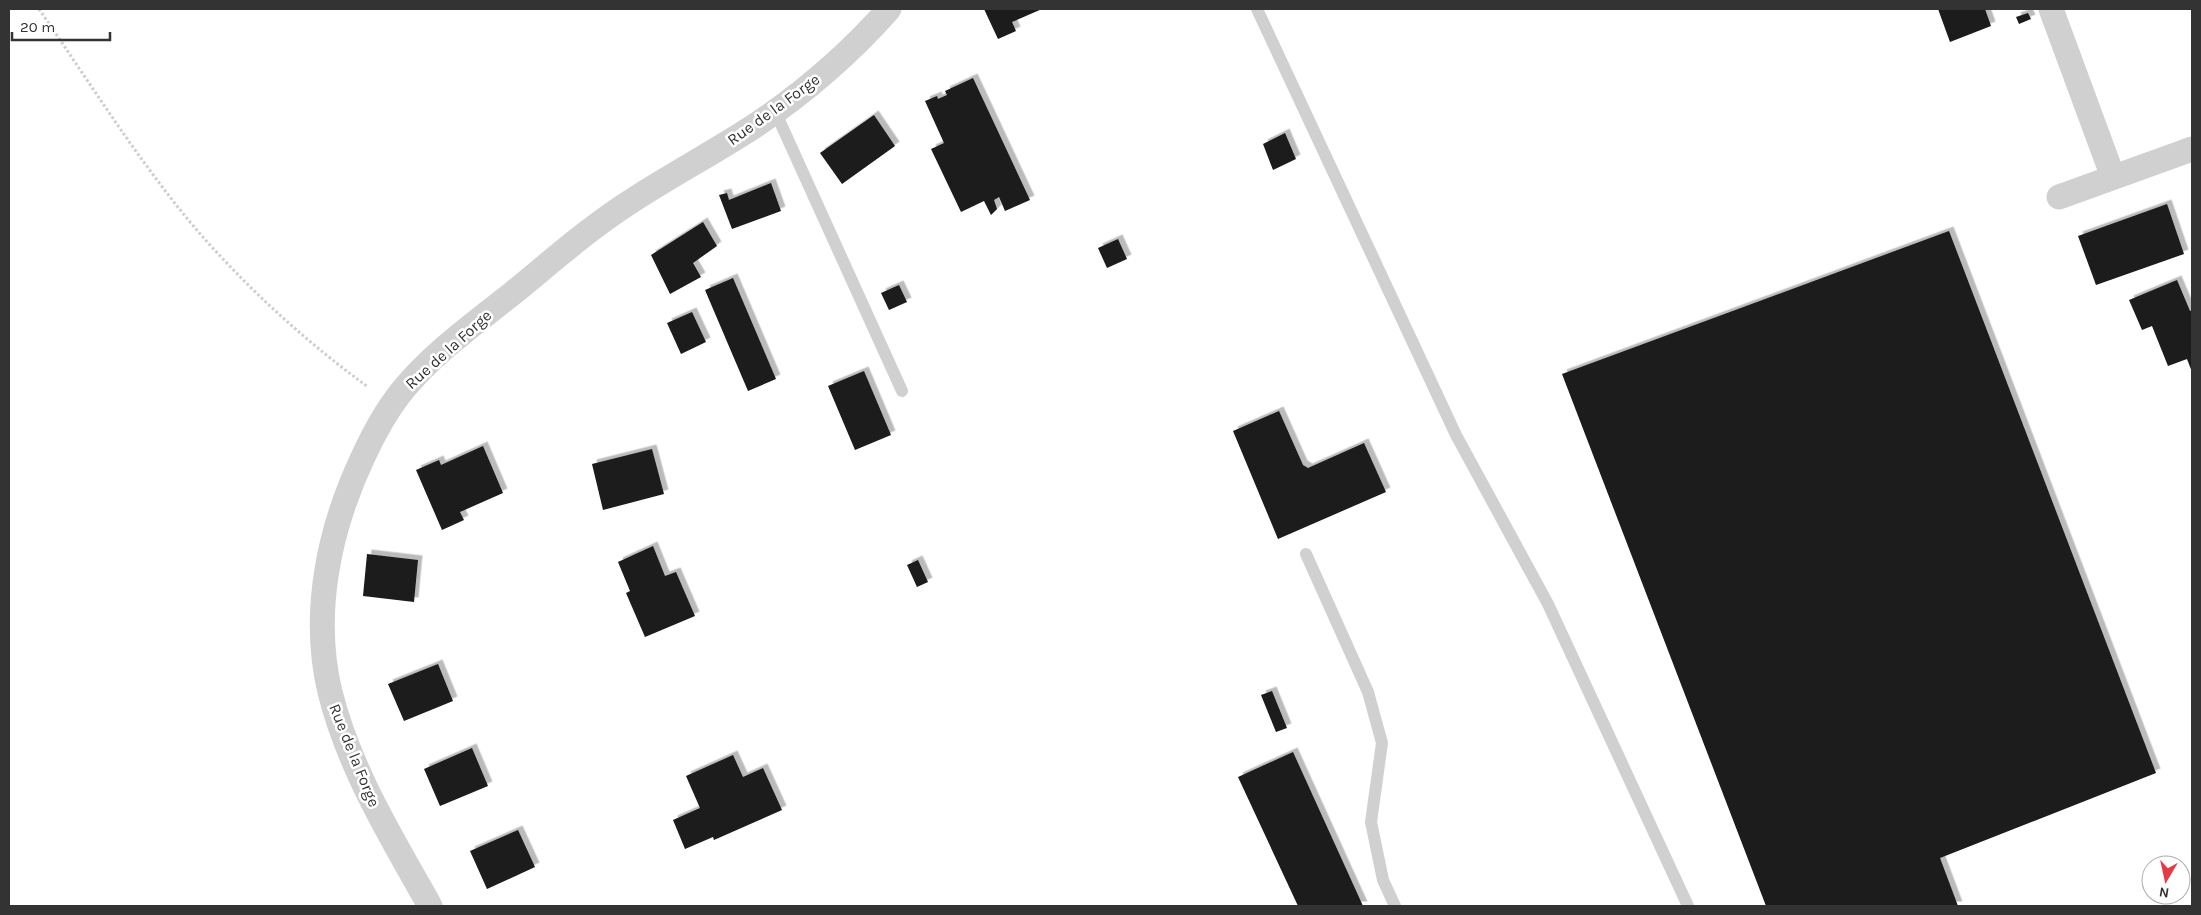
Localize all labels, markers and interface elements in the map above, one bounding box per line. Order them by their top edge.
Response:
scale bar [12,10,110,42]
text: 20 m [20,18,55,36]
street label: Rue de la Forge [723,70,823,149]
street label: Rue de la Forge [401,306,495,393]
street label: Rue de la Forge [325,701,384,810]
north arrow [2141,855,2191,905]
text: N [2158,883,2170,902]

